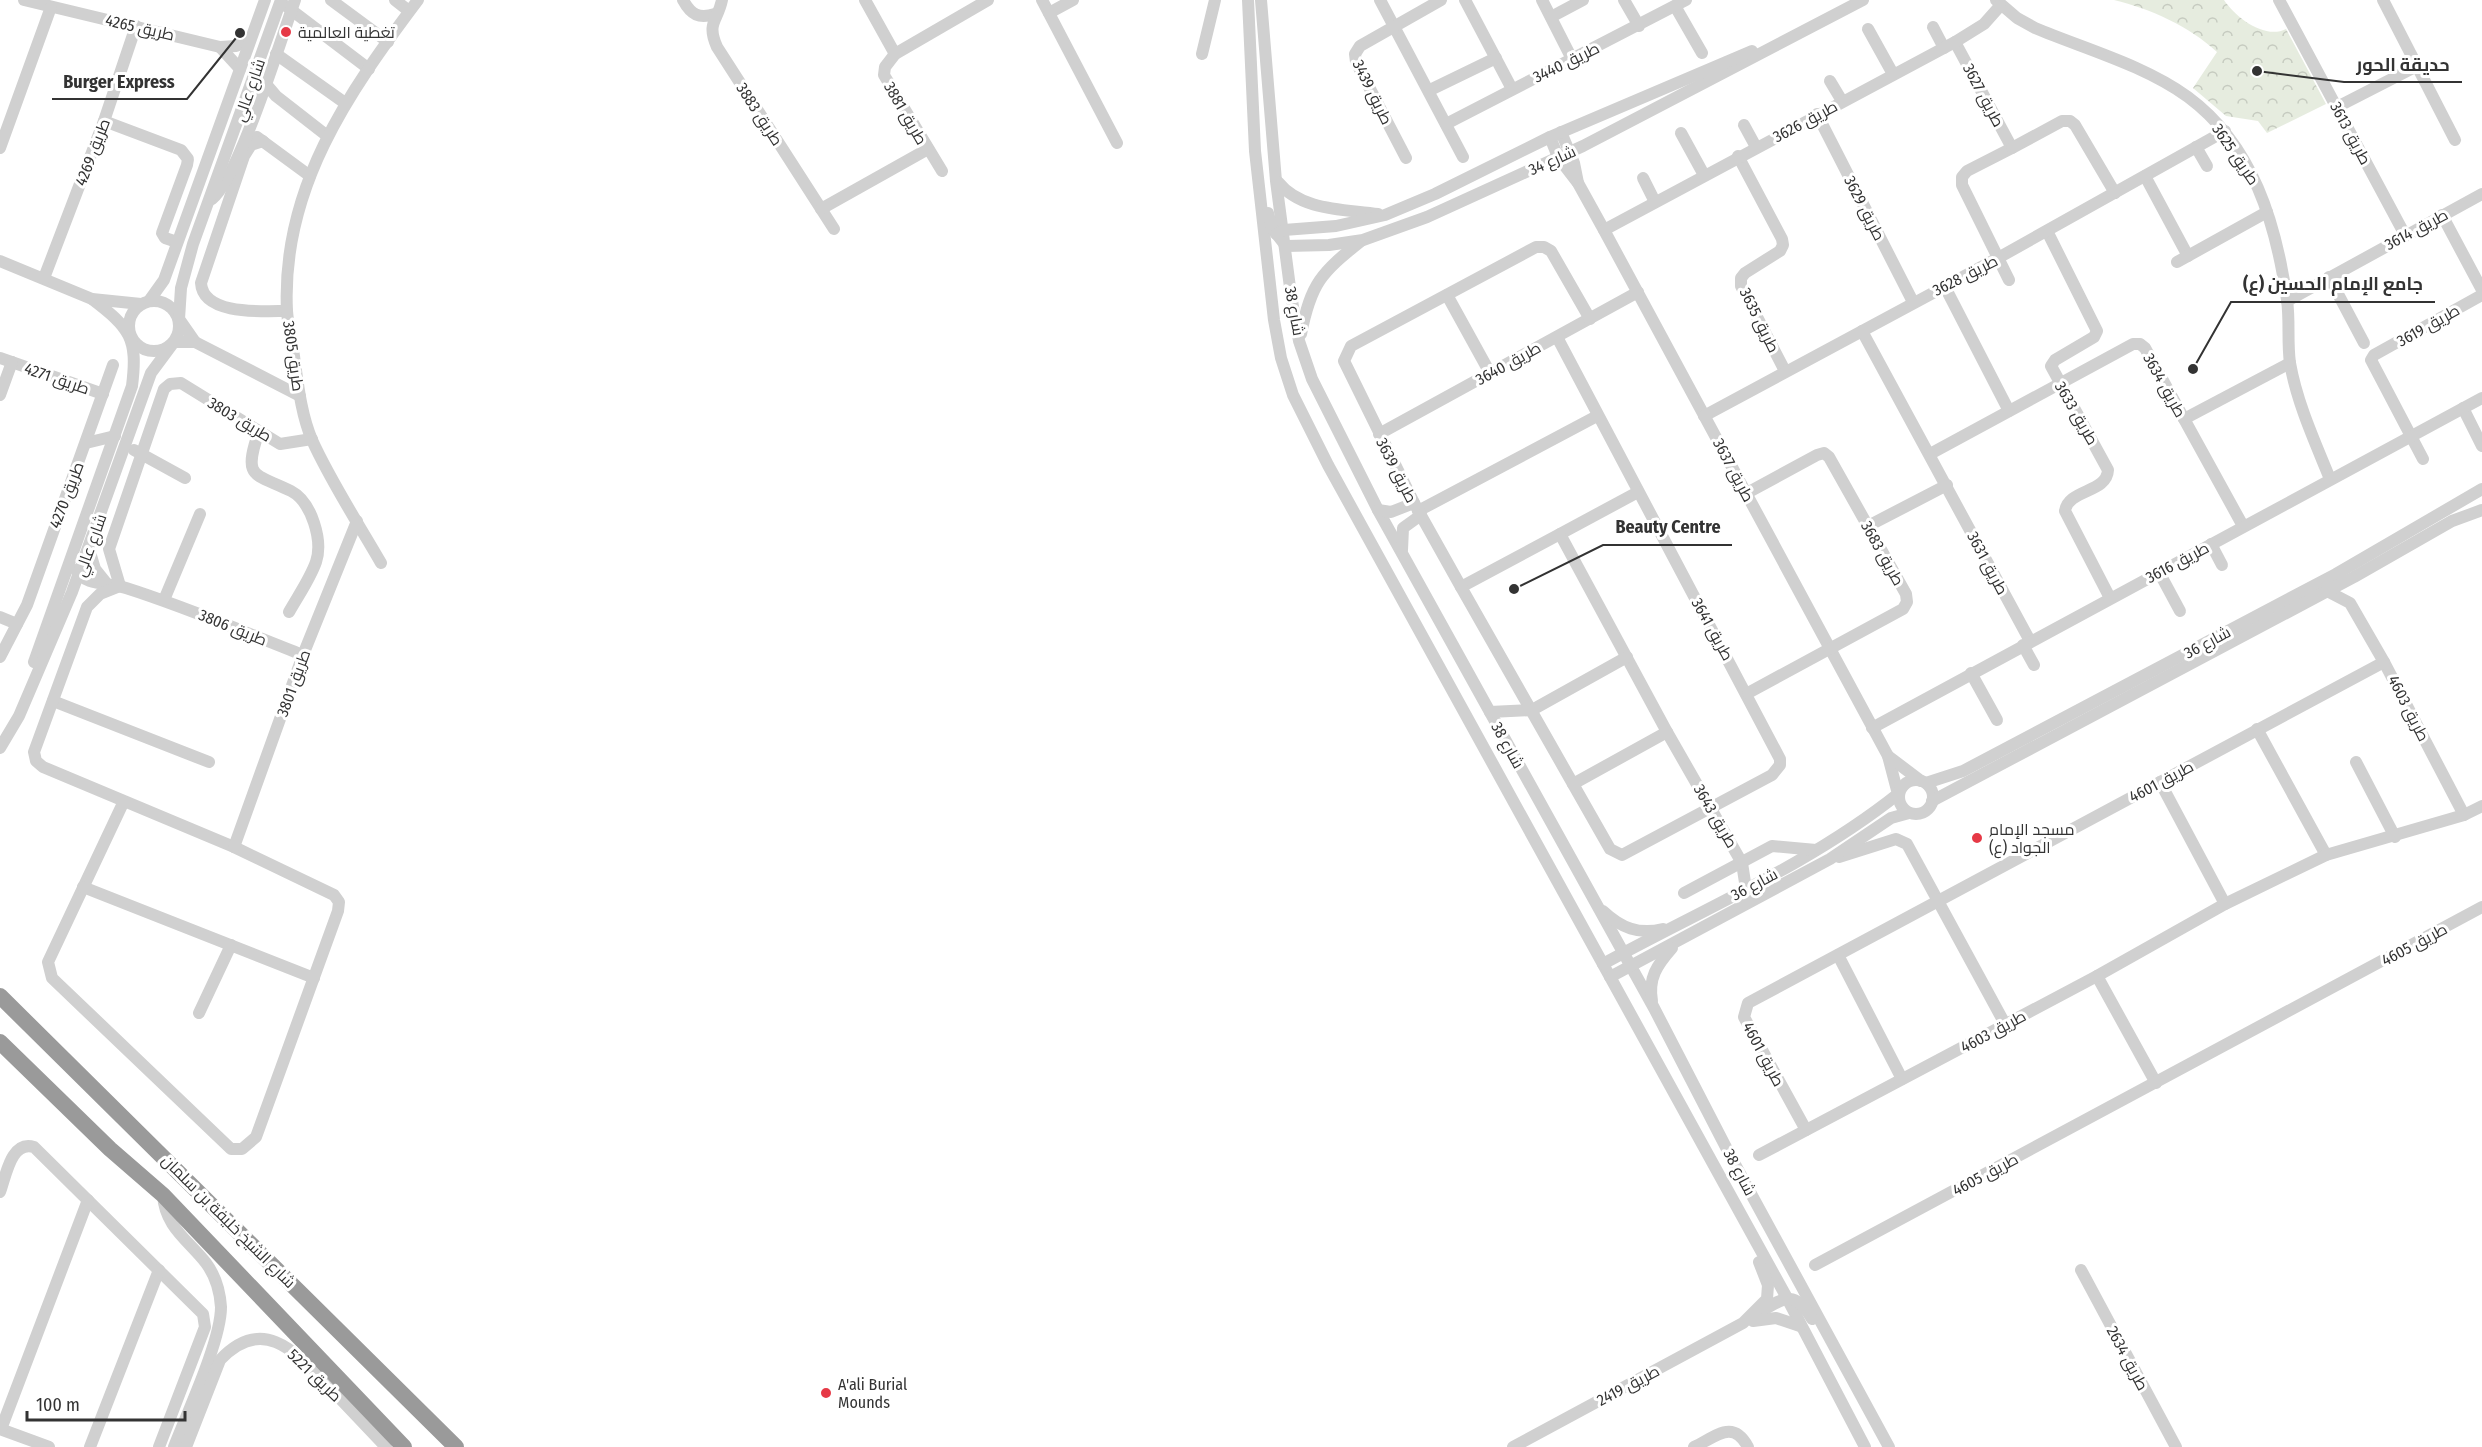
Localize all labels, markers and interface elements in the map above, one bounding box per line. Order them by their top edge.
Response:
street label: طريق 4265 [103,10,176,46]
place label: تغطية العالمية [298,23,396,42]
marker: تغطية العالمية [279,25,293,39]
street label: طريق 3440 [1530,38,1603,88]
callout: حديقة الحور [2344,46,2462,82]
text: حديقة الحور [2355,54,2450,76]
street label: شارع عالي [230,56,273,125]
street label: طريق 3439 [1348,57,1396,128]
street label: طريق 3627 [1958,60,2008,131]
callout: Burger Express [52,63,187,99]
text: Burger Express [63,71,175,93]
street label: طريق 3881 [879,78,931,149]
street label: طريق 3883 [732,79,787,150]
street label: طريق 3626 [1770,97,1841,147]
street label: طريق 3613 [2325,99,2375,168]
street label: طريق 4269 [71,116,115,189]
street label: طريق 3625 [2207,120,2263,189]
street label: شارع 34 [1526,142,1580,181]
street label: طريق 3629 [1839,173,1889,244]
street label: طريق 3614 [2381,205,2452,255]
street label: طريق 3628 [1930,251,2001,301]
callout: جامع الإمام الحسين (ع) [2231,266,2435,302]
text: جامع الإمام الحسين (ع) [2243,273,2423,296]
street label: شارع 38 [1279,285,1308,338]
street label: طريق 3635 [1735,285,1783,356]
street label: طريق 3619 [2394,300,2463,351]
street label: طريق 3805 [278,319,308,393]
street label: طريق 3640 [1472,338,1545,390]
street label: طريق 3634 [2138,350,2190,421]
street label: طريق 4271 [22,359,92,399]
street label: طريق 3633 [2050,378,2102,449]
street label: طريق 3803 [204,393,275,447]
street label: طريق 3639 [1371,435,1421,506]
street label: طريق 3637 [1708,435,1758,506]
street label: طريق 4270 [45,459,89,531]
callout: Beauty Centre [1603,509,1732,545]
street label: شارع عالي [70,511,114,580]
text: Beauty Centre [1615,516,1721,538]
street label: طريق 3683 [1856,518,1908,589]
street label: طريق 3631 [1962,529,2012,598]
street label: طريق 3616 [2142,538,2213,588]
street label: طريق 3641 [1687,595,1738,664]
street label: طريق 3806 [196,605,270,651]
street label: شارع 36 [2181,622,2235,664]
street label: طريق 3801 [273,647,315,720]
street label: طريق 4603 [2383,672,2433,745]
street label: شارع 38 [1485,719,1528,773]
street label: طريق 4601 [2126,757,2197,807]
street label: طريق 3643 [1689,781,1741,852]
place label: مسجد الإمام الجواد (ع) [1989,820,2075,859]
marker: مسجد الإمام الجواد (ع) [1970,831,1984,845]
street label: شارع 36 [1728,864,1782,906]
street label: طريق 4605 [2378,919,2451,971]
street label: طريق 4603 [1957,1006,2030,1057]
street label: طريق 4601 [1738,1019,1788,1090]
street label: شارع 38 [1718,1146,1760,1200]
street label: طريق 4605 [1949,1149,2022,1201]
street label: شارع الشيخ خليفة بن سلمان [157,1151,299,1293]
street label: طريق 2634 [2102,1323,2152,1394]
street label: طريق 5221 [283,1345,346,1406]
street label: طريق 2419 [1594,1361,1663,1411]
place label: A'ali Burial Mounds [838,1375,907,1412]
scale bar [27,1384,184,1422]
marker: A'ali Burial Mounds [819,1386,833,1400]
text: 100 m [36,1394,80,1416]

